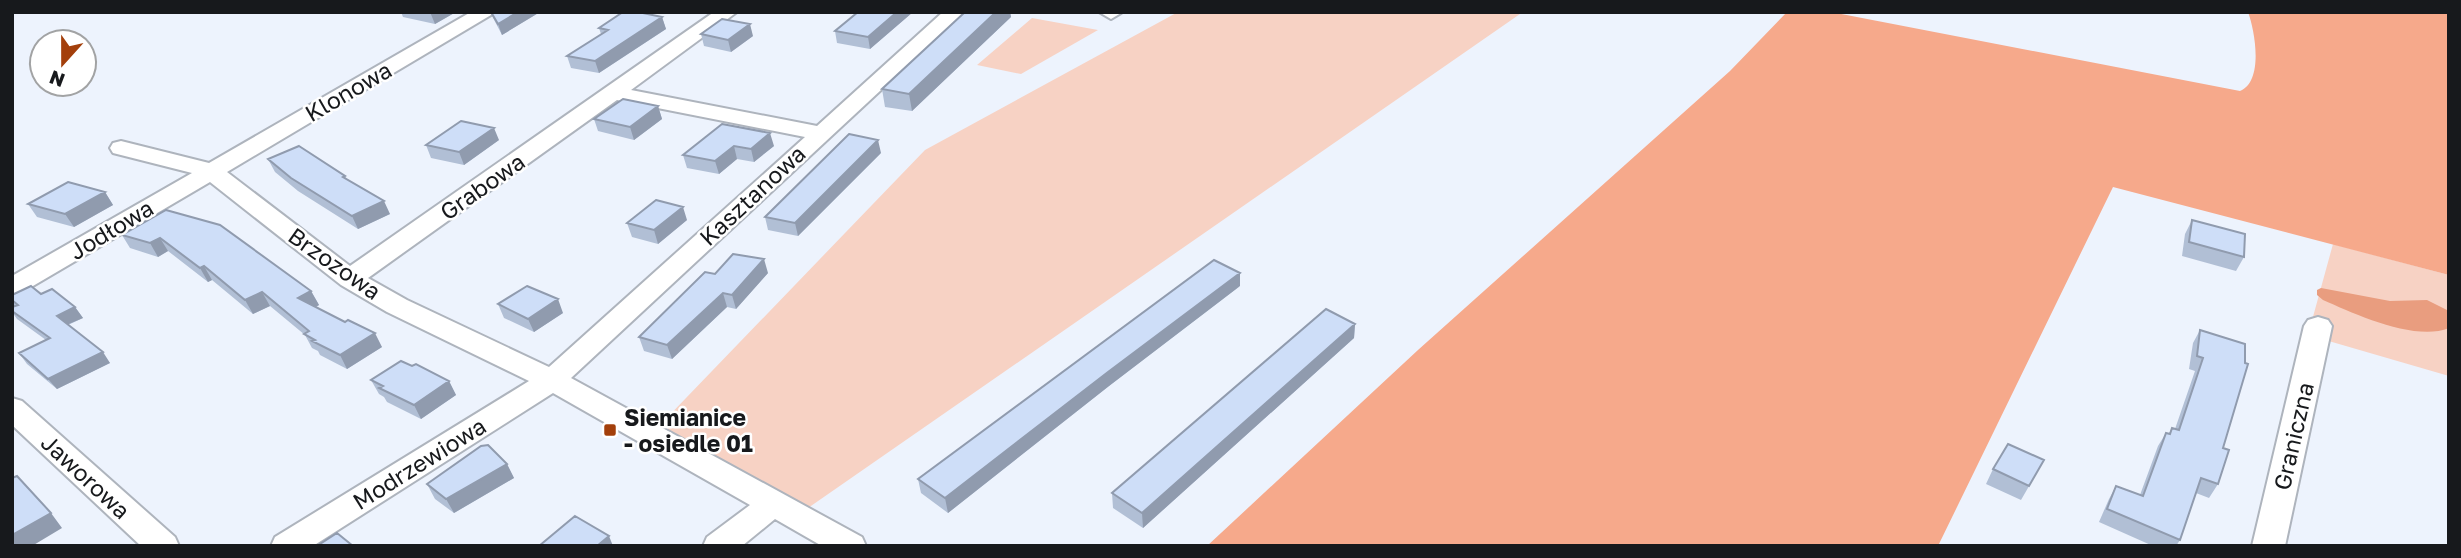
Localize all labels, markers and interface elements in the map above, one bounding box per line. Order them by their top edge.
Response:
north arrow [28,28,98,98]
street label: Klonowa [300,55,396,127]
text: N [46,66,68,93]
street label: Kasztanowa [693,139,811,251]
street label: Grabowa [434,147,530,225]
street label: Jodłowa [64,193,158,265]
street label: Brzozowa [283,221,387,305]
street label: Graniczna [2267,379,2319,493]
place label: Siemianice - osiedle 01 [624,403,753,457]
street label: Modrzewiowa [347,411,491,515]
marker: Siemianice - osiedle 01 [602,422,618,438]
street label: Jaworowa [36,428,136,524]

